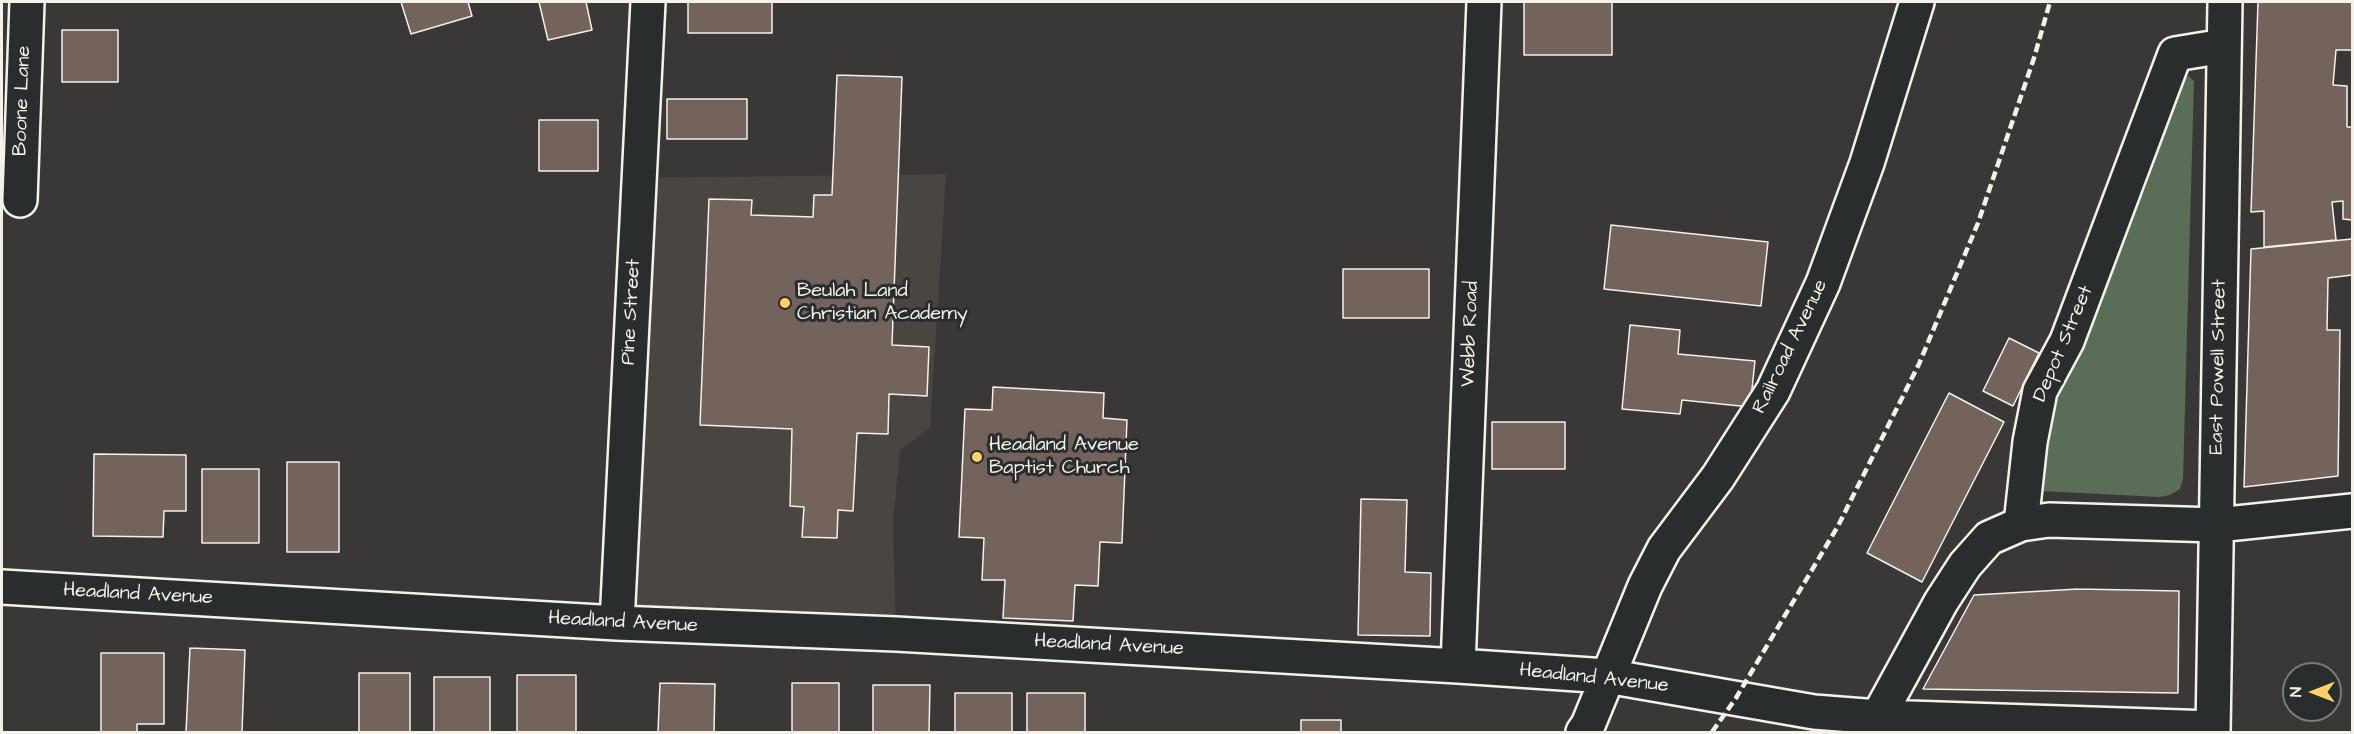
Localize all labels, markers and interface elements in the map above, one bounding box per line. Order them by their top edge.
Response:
street label: Boone Lane [9,45,37,157]
street label: Pine Street [617,258,647,366]
street label: Railroad Avenue [1748,276,1834,418]
street label: East Powell Street [2205,279,2233,455]
place label: Beulah Land Christian Academy [797,280,968,327]
street label: Webb Road [1457,281,1485,387]
street label: Depot Street [2029,282,2099,406]
marker: Beulah Land Christian Academy [778,296,792,310]
place label: Headland Avenue Baptist Church [989,434,1139,481]
marker: Headland Avenue Baptist Church [970,450,984,464]
street label: Headland Avenue [63,579,213,611]
street label: Headland Avenue [548,607,698,639]
street label: Headland Avenue [1034,630,1184,662]
street label: Headland Avenue [1518,659,1670,699]
north arrow [2282,662,2342,722]
text: N [2285,687,2307,697]

